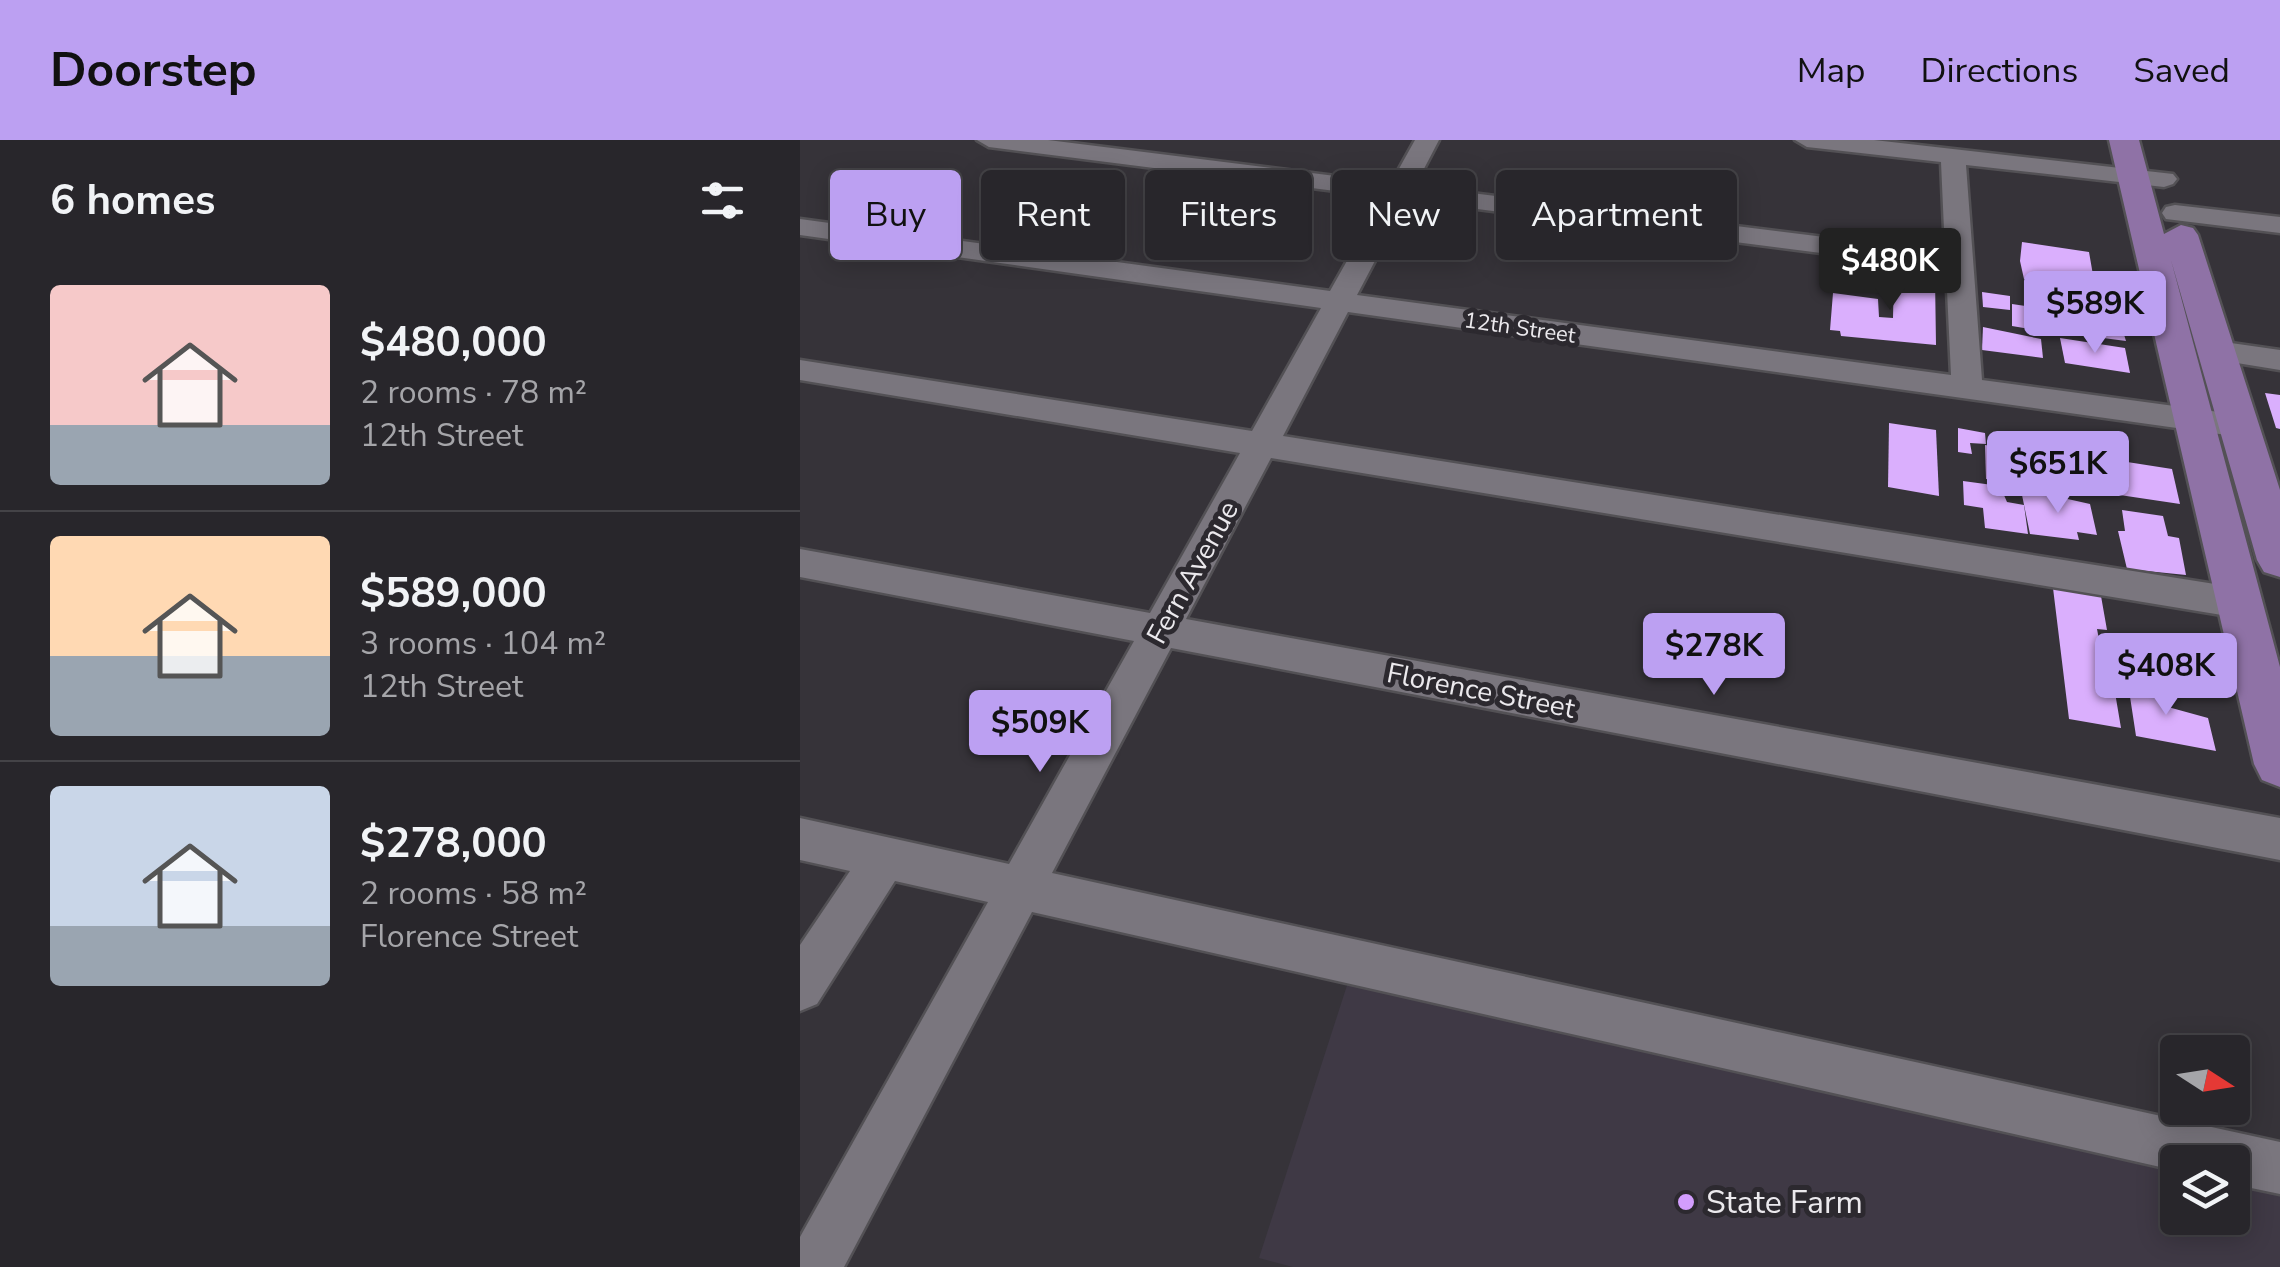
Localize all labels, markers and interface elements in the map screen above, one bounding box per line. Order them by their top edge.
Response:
text: Doorstep [50,37,257,103]
text: Map [1797,47,1866,94]
text: Directions [1921,47,2078,94]
text: Saved [2133,47,2230,94]
chip: Buy [830,170,961,260]
chip: Rent [981,170,1125,260]
chip: Filters [1145,170,1312,260]
chip: New [1332,170,1476,260]
chip: Apartment [1496,170,1737,260]
text: 6 homes [50,172,215,229]
icon: filters [695,173,750,228]
pin: $480K [1820,228,1960,313]
text: $480K [1841,239,1939,282]
pin: $589K [2025,271,2165,356]
text: $589K [2046,282,2144,325]
street label: 12th Street [1462,305,1578,351]
text: $480,000 [360,314,547,371]
icon: home [130,325,250,445]
text: 2 rooms · 78 m² [360,371,587,414]
text: 12th Street [360,414,523,457]
pin: $651K [1988,431,2128,516]
text: $651K [2009,442,2107,485]
street label: Fern Avenue [1138,494,1248,651]
text: $589,000 [360,565,547,622]
icon: home [130,576,250,696]
pin: $278K [1644,613,1784,698]
text: 3 rooms · 104 m² [360,622,606,665]
text: $278K [1665,624,1763,667]
pin: $408K [2096,633,2236,718]
text: $408K [2117,644,2215,687]
street label: Florence Street [1383,654,1578,728]
text: 12th Street [360,665,523,708]
pin: $509K [970,690,1110,775]
text: $509K [991,701,1089,744]
text: $278,000 [360,815,547,872]
icon: home [130,826,250,946]
text: 2 rooms · 58 m² [360,872,587,915]
text: Florence Street [360,915,578,958]
north arrow [2160,1035,2250,1125]
map controls [2160,1035,2250,1235]
button: layers [2160,1145,2250,1235]
place label: State Farm [1706,1181,1863,1224]
marker: State Farm [1675,1191,1697,1213]

